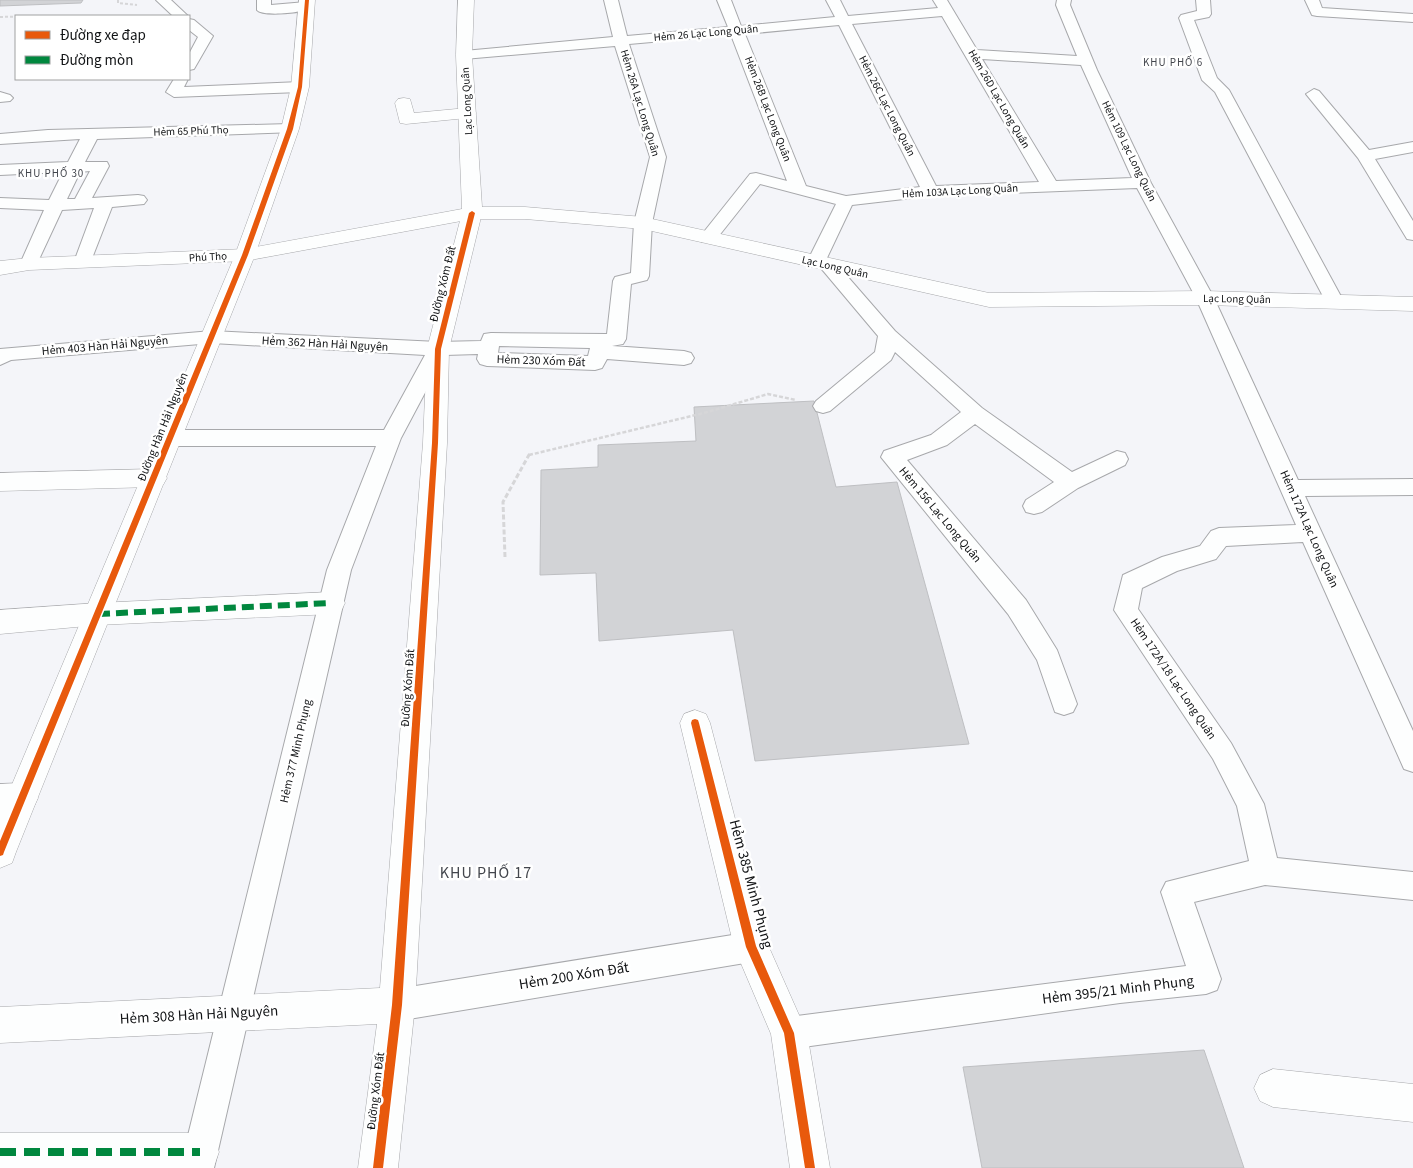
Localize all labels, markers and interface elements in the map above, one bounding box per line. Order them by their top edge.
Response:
legend [15,15,190,80]
street label: Hẻm 26 Lạc Long Quân [653,21,759,45]
text: Đường xe đạp [60,25,146,46]
street label: Hẻm 26D Lạc Long Quân [965,47,1033,151]
street label: Hẻm 26A Lạc Long Quân [617,48,663,158]
text: Đường mòn [60,50,133,71]
street label: Hẻm 26C Lạc Long Quân [855,53,919,159]
street label: Hẻm 26B Lạc Long Quân [741,54,795,164]
district label: KHU PHỐ 6 [1143,55,1203,70]
street label: Lạc Long Quân [458,67,476,135]
street label: Hẻm 109 Lạc Long Quân [1098,98,1160,204]
street label: Hẻm 65 Phú Thọ [153,122,229,140]
district label: KHU PHỐ 30 [18,166,84,181]
street label: Hẻm 103A Lạc Long Quân [901,180,1019,202]
street label: Đường Xóm Đất [425,244,461,324]
street label: Phú Thọ [189,249,228,265]
street label: Lạc Long Quân [800,252,870,282]
street label: Lạc Long Quân [1203,291,1271,307]
street label: Hẻm 403 Hàn Hải Nguyên [41,332,169,360]
street label: Hẻm 362 Hàn Hải Nguyên [261,332,389,356]
street label: Hẻm 230 Xóm Đất [496,351,586,371]
street label: Đường Hàn Hải Nguyên [133,370,193,484]
street label: Hẻm 156 Lạc Long Quân [895,463,985,567]
street label: Hẻm 172A Lạc Long Quân [1275,468,1343,590]
street label: Hẻm 172A/18 Lạc Long Quân [1126,615,1220,743]
street label: Đường Xóm Đất [397,648,419,728]
street label: Hẻm 377 Minh Phụng [276,697,316,805]
street label: Hẻm 385 Minh Phụng [724,817,778,951]
district label: KHU PHỐ 17 [440,862,532,884]
street label: Hẻm 200 Xóm Đất [517,957,631,995]
street label: Hẻm 395/21 Minh Phụng [1041,970,1196,1010]
street label: Hẻm 308 Hàn Hải Nguyên [119,1000,279,1030]
street label: Đường Xóm Đất [363,1051,389,1131]

